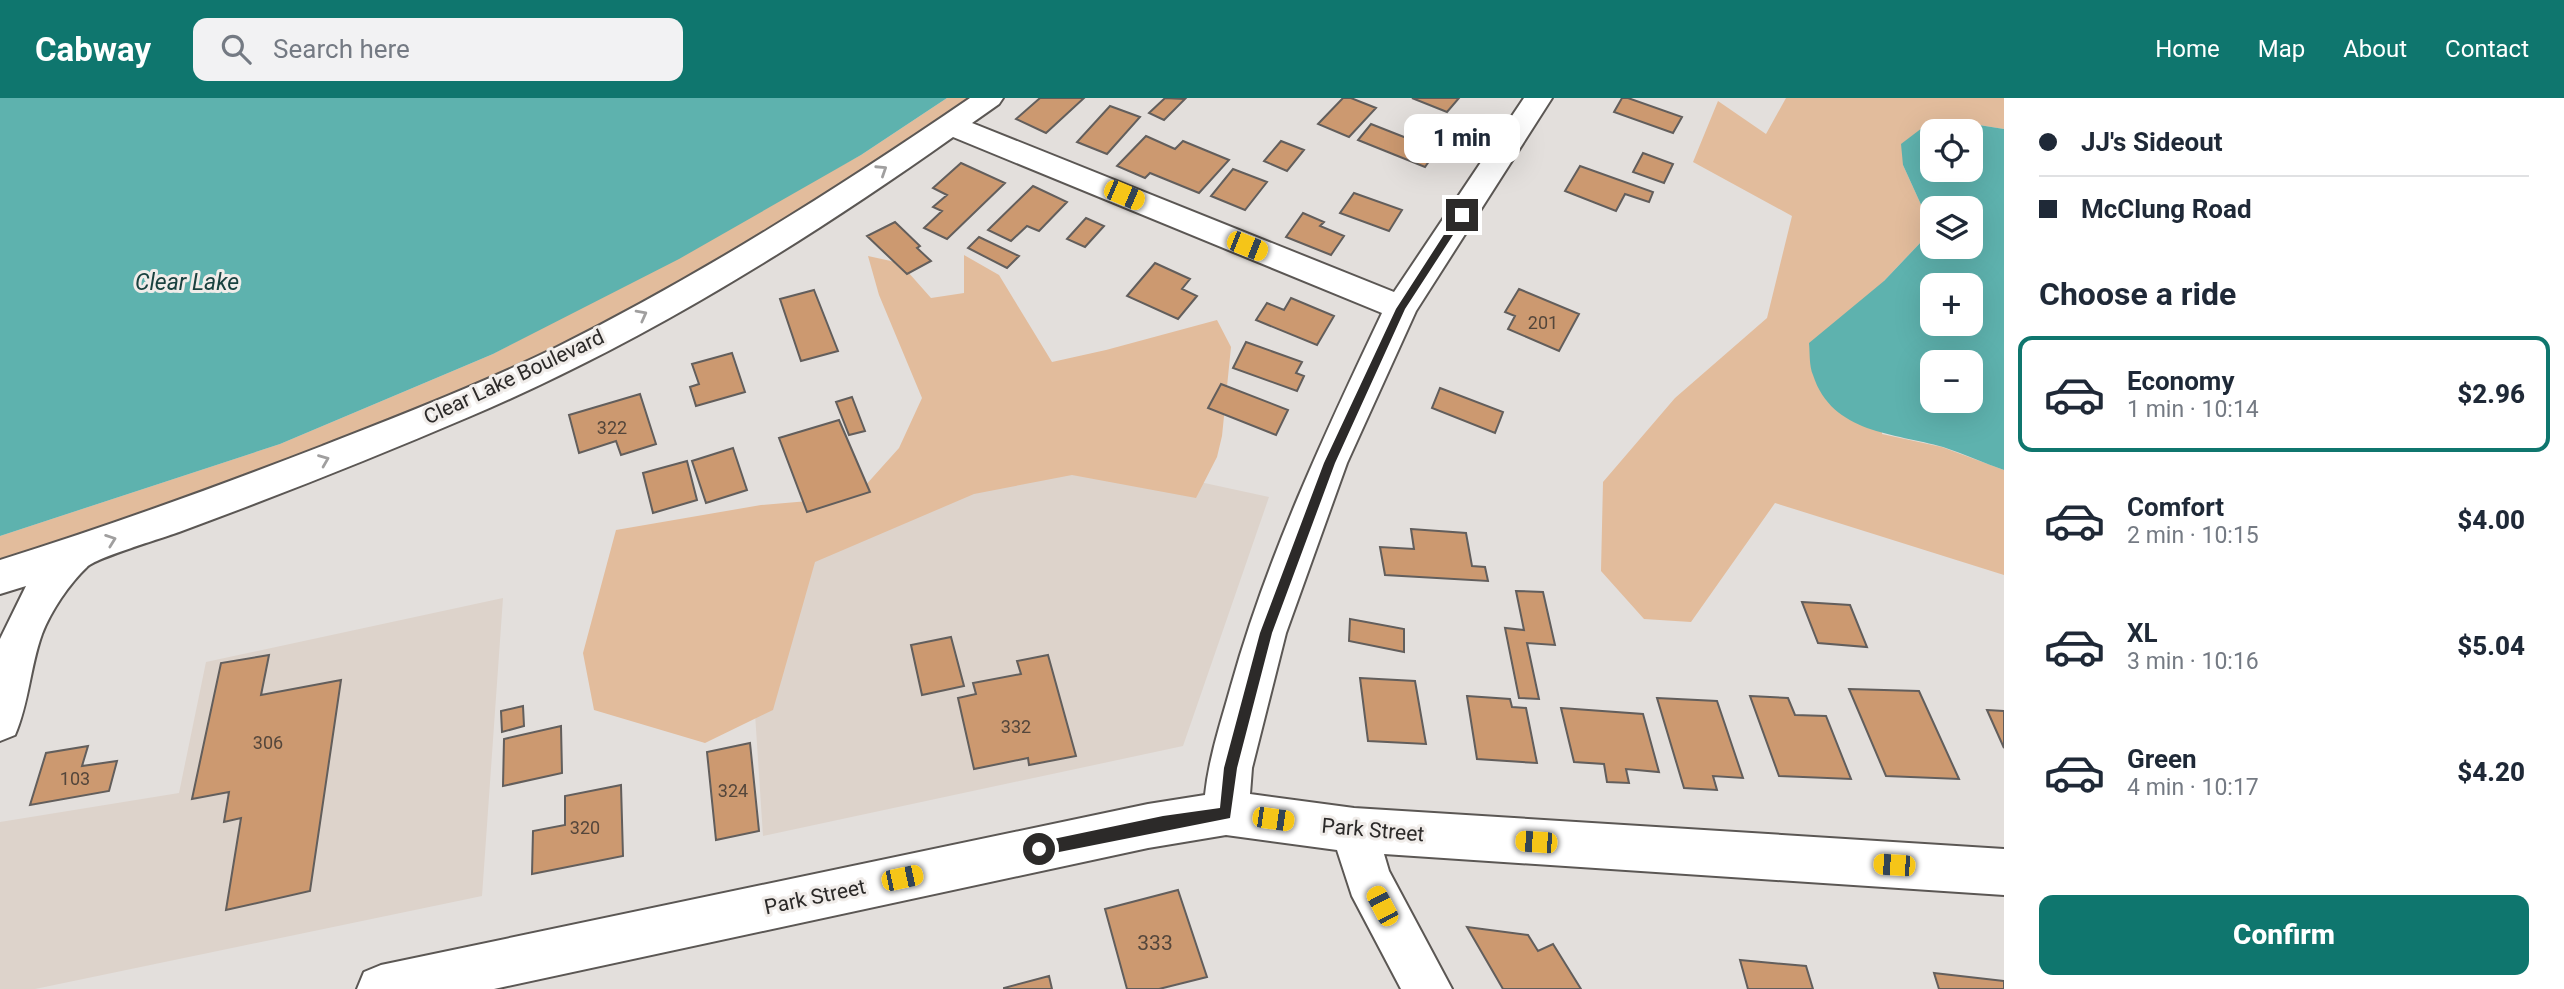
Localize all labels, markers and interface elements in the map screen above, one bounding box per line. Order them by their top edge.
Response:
search box [193,18,683,81]
text: Cabway [35,30,151,69]
icon: search [217,30,255,68]
text: Search here [273,34,410,64]
text: Home [2155,35,2220,63]
text: Map [2258,35,2305,63]
text: About [2343,35,2407,63]
text: Contact [2445,35,2529,63]
callout: 1 min [1404,114,1520,162]
map controls [1920,119,1983,413]
button: locate [1920,119,1983,182]
text: 1 min [1433,125,1491,152]
text: JJ's Sideout [2081,127,2223,157]
one-way arrow [875,165,888,178]
car [1101,177,1148,213]
text: McClung Road [2081,194,2252,224]
button: layers [1920,196,1983,259]
route end [1446,199,1478,231]
car [1224,228,1271,264]
water label: Clear Lake [135,269,239,296]
button: + [1920,273,1983,336]
text: Choose a ride [2039,275,2236,313]
one-way arrow [635,310,648,323]
house number: 201 [1528,312,1558,333]
street label: Clear Lake Boulevard [420,325,608,429]
button: − [1920,350,1983,413]
icon: car [2043,363,2106,426]
text: Economy [2127,366,2234,396]
text: $2.96 [2457,379,2525,409]
text: 1 min · 10:14 [2127,396,2259,423]
house number: 322 [597,417,627,438]
one-way arrow [318,455,330,469]
icon: car [2043,489,2106,552]
text: Comfort [2127,492,2224,522]
text: $4.00 [2457,505,2525,535]
text: 2 min · 10:15 [2127,522,2259,549]
one-way arrow [105,535,117,549]
icon: car [2043,615,2106,678]
text: XL [2127,618,2158,648]
text: $5.04 [2457,631,2525,661]
text: 3 min · 10:16 [2127,648,2259,675]
house number: 332 [1001,716,1031,737]
house number: 306 [253,732,283,753]
icon: car [2043,741,2106,804]
text: Green [2127,744,2197,774]
text: $4.20 [2457,757,2525,787]
house number: 103 [60,768,90,789]
text: 4 min · 10:17 [2127,774,2259,801]
house number: 324 [718,780,748,801]
car [1251,806,1296,832]
street label: Park Street [1321,814,1425,846]
house number: 320 [570,817,600,838]
car [1515,830,1558,854]
route start [1023,833,1055,865]
car [1873,853,1916,877]
car [880,863,925,893]
street label: Park Street [762,875,868,919]
car [1363,883,1402,929]
button: Confirm [2039,895,2529,975]
house number: 333 [1137,931,1173,955]

